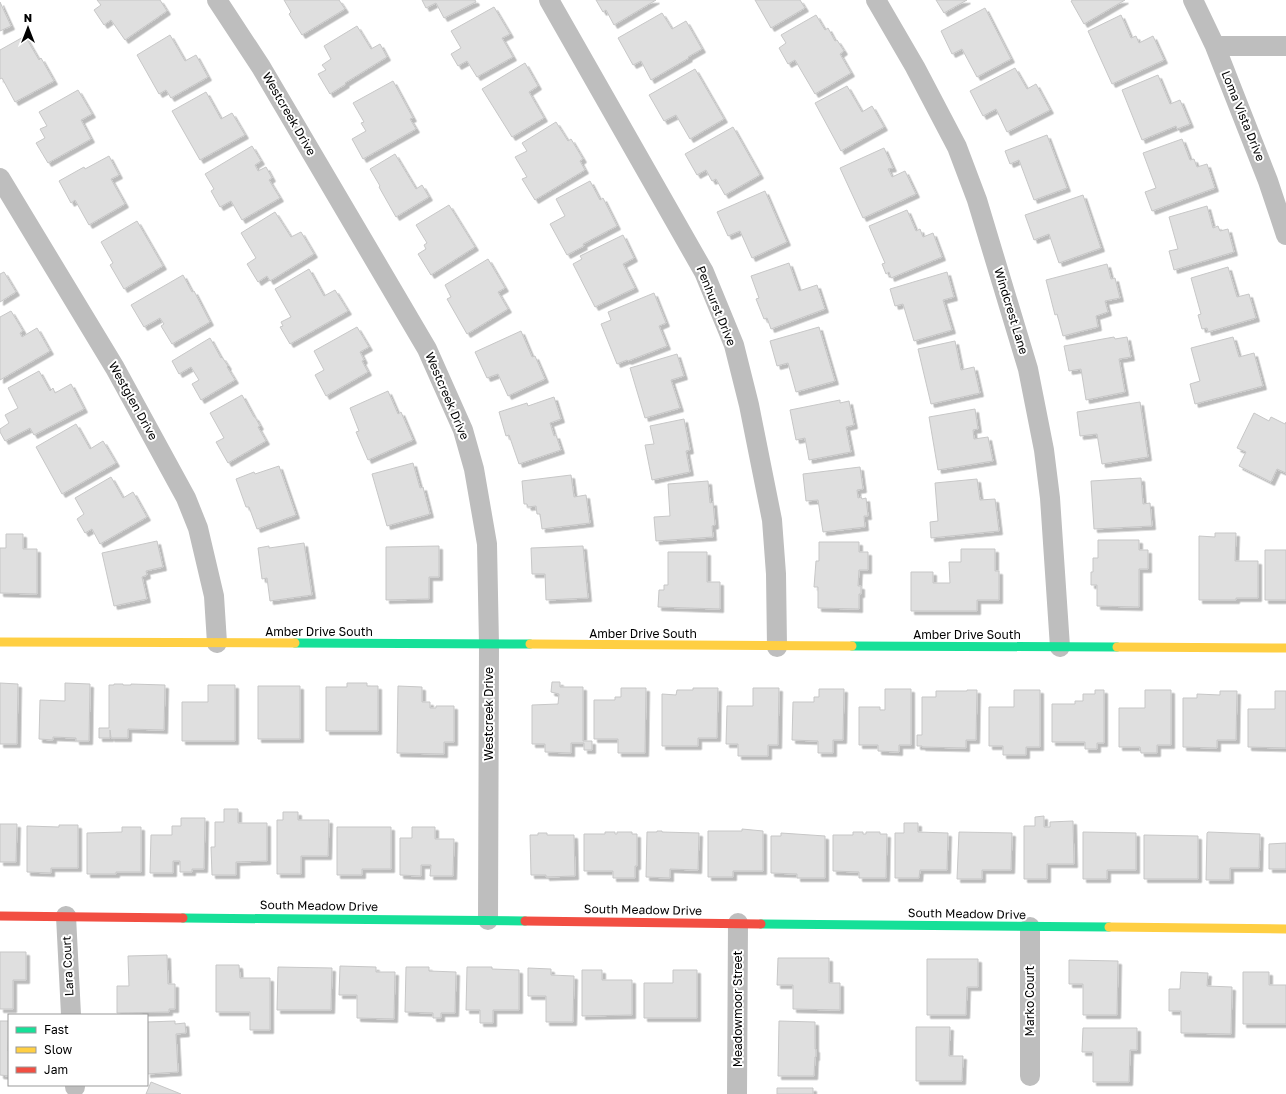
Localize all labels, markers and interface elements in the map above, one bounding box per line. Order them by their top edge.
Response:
north arrow [8,8,48,48]
text: N [24,11,32,24]
street label: Loma Vista Drive [1218,68,1268,163]
street label: Westcreek Drive [260,69,319,158]
street label: Penhurst Drive [694,263,739,348]
street label: Windcrest Lane [991,266,1032,356]
street label: Westcreek Drive [422,350,473,442]
street label: Westglen Drive [106,359,161,443]
street label: Amber Drive South [265,624,373,639]
street label: Amber Drive South [589,626,697,641]
street label: Amber Drive South [913,627,1021,642]
street label: Westcreek Drive [481,667,496,761]
street label: South Meadow Drive [260,897,378,914]
street label: South Meadow Drive [584,901,702,918]
street label: South Meadow Drive [908,905,1026,922]
street label: Lara Court [58,935,77,997]
street label: Meadowmoor Street [730,951,745,1067]
street label: Marko Court [1022,965,1037,1036]
legend [8,1014,148,1086]
text: Fast [44,1022,69,1037]
text: Slow [44,1042,72,1057]
text: Jam [44,1062,68,1077]

